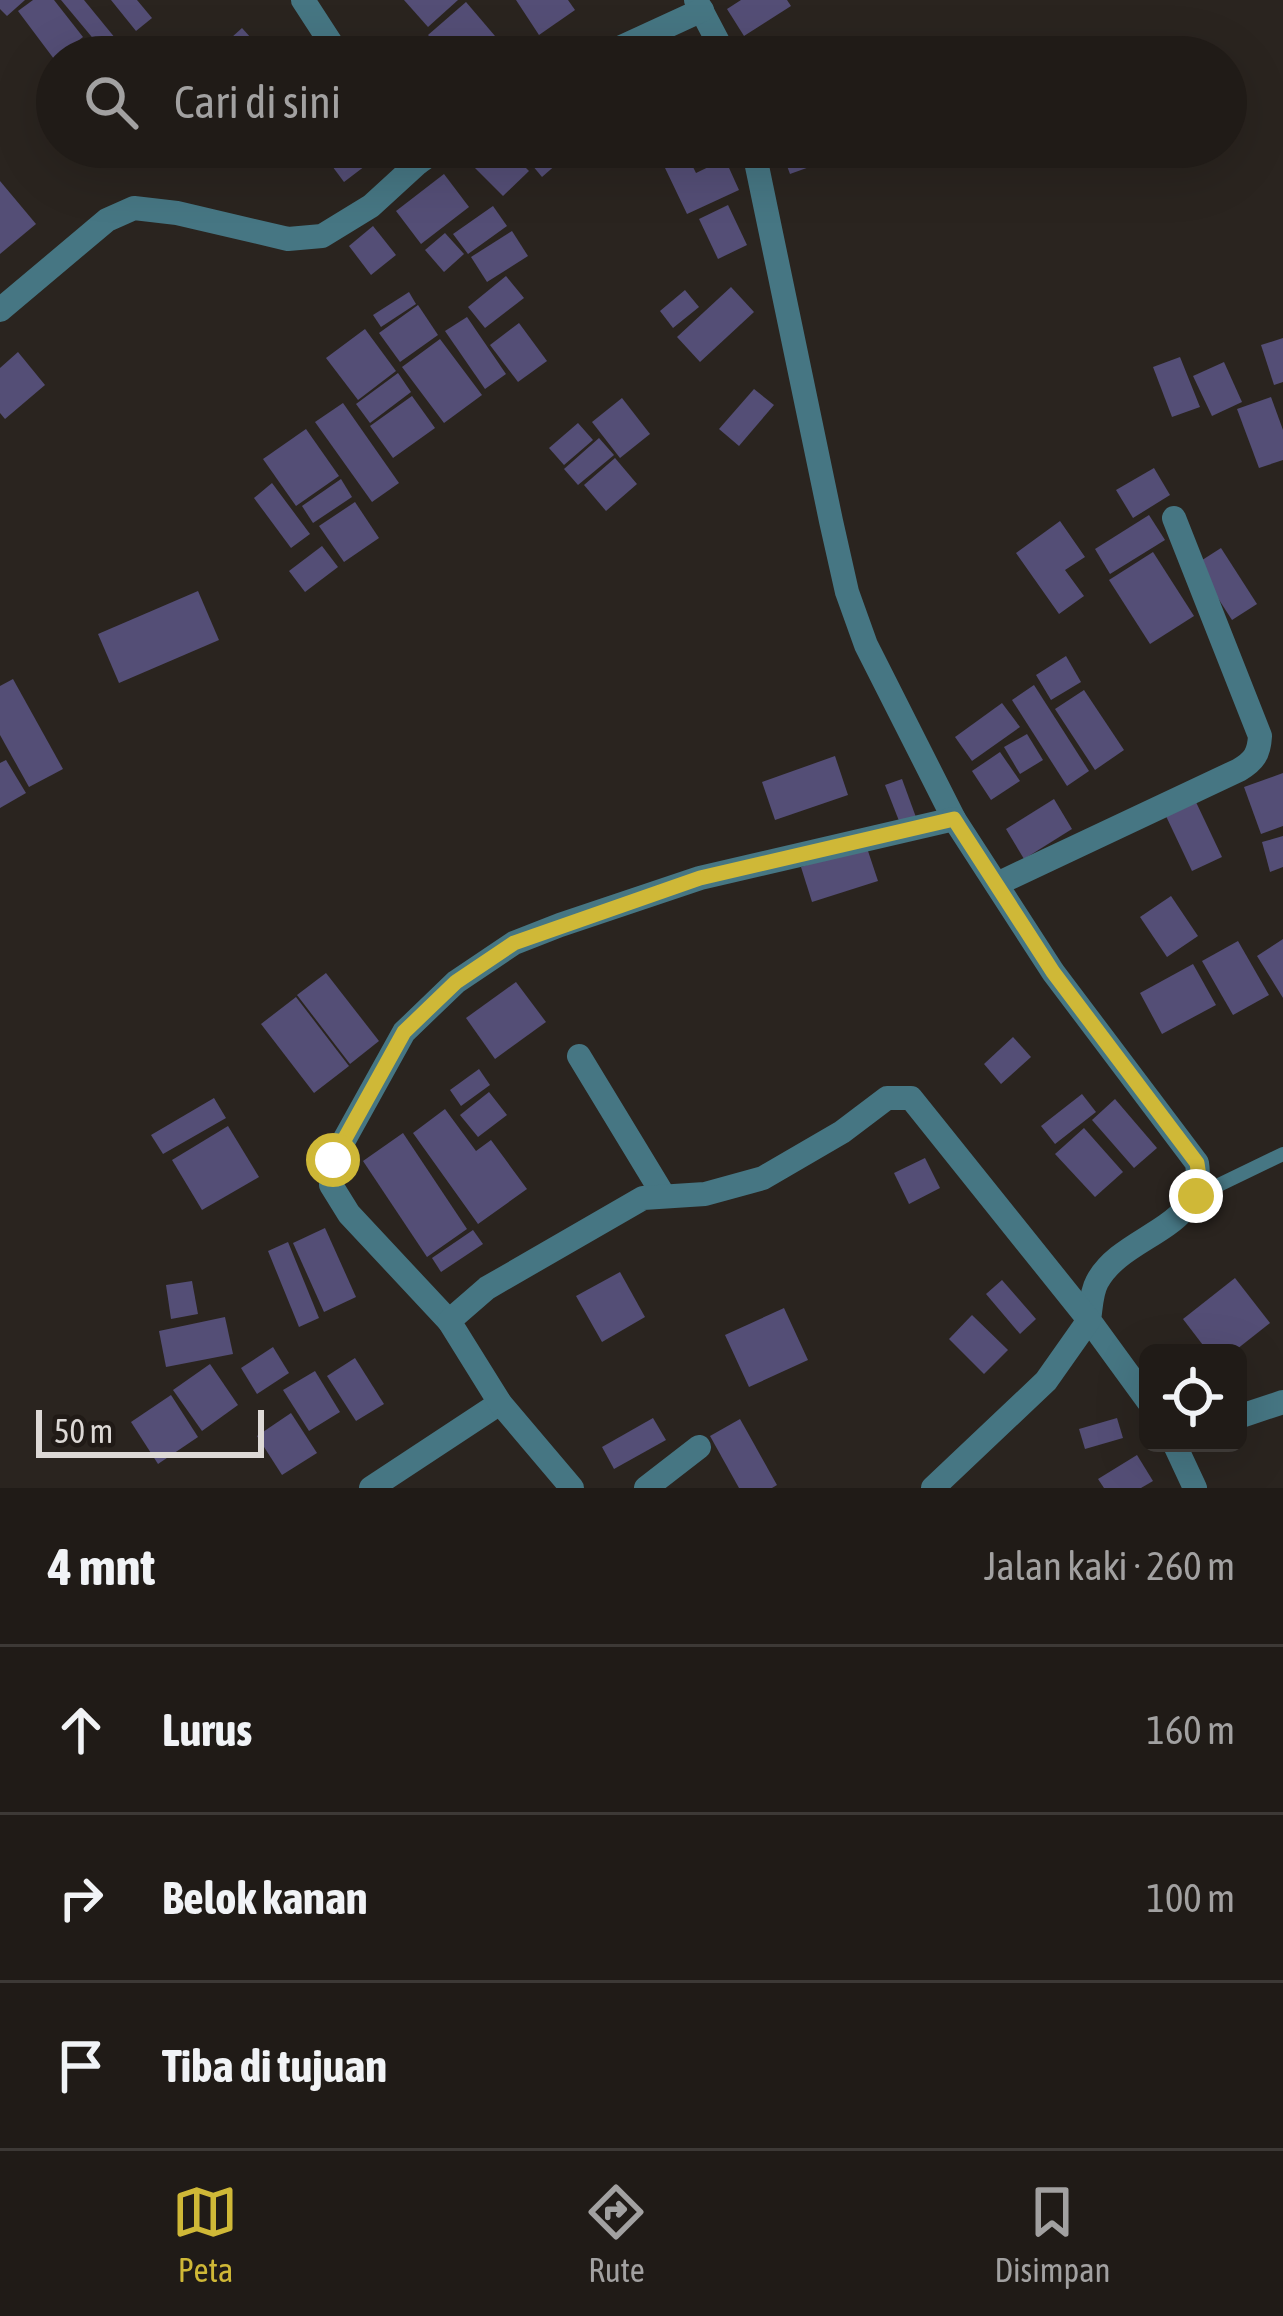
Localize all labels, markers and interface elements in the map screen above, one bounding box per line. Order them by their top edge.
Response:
search box [36,36,1247,168]
icon: search [78,69,144,135]
text: Cari di sini [174,76,341,128]
route start [306,1133,360,1187]
route end [1169,1169,1223,1223]
map controls [1139,1344,1247,1452]
button: locate [1139,1344,1247,1452]
scale bar [36,1404,264,1457]
text: 50 m [54,1412,113,1450]
text: 4 mnt [48,1537,155,1596]
text: Jalan kaki · 260 m [984,1544,1235,1588]
icon: ahead [48,1697,114,1763]
text: Lurus [162,1704,252,1756]
text: 160 m [1147,1708,1235,1752]
icon: right [48,1865,114,1931]
text: Belok kanan [162,1872,368,1924]
text: 100 m [1147,1876,1235,1920]
icon: arrive [48,2033,114,2099]
text: Tiba di tujuan [162,2040,387,2092]
tab: Peta [172,2179,238,2289]
tab: Rute [583,2179,649,2289]
tab: Disimpan [994,2179,1110,2289]

